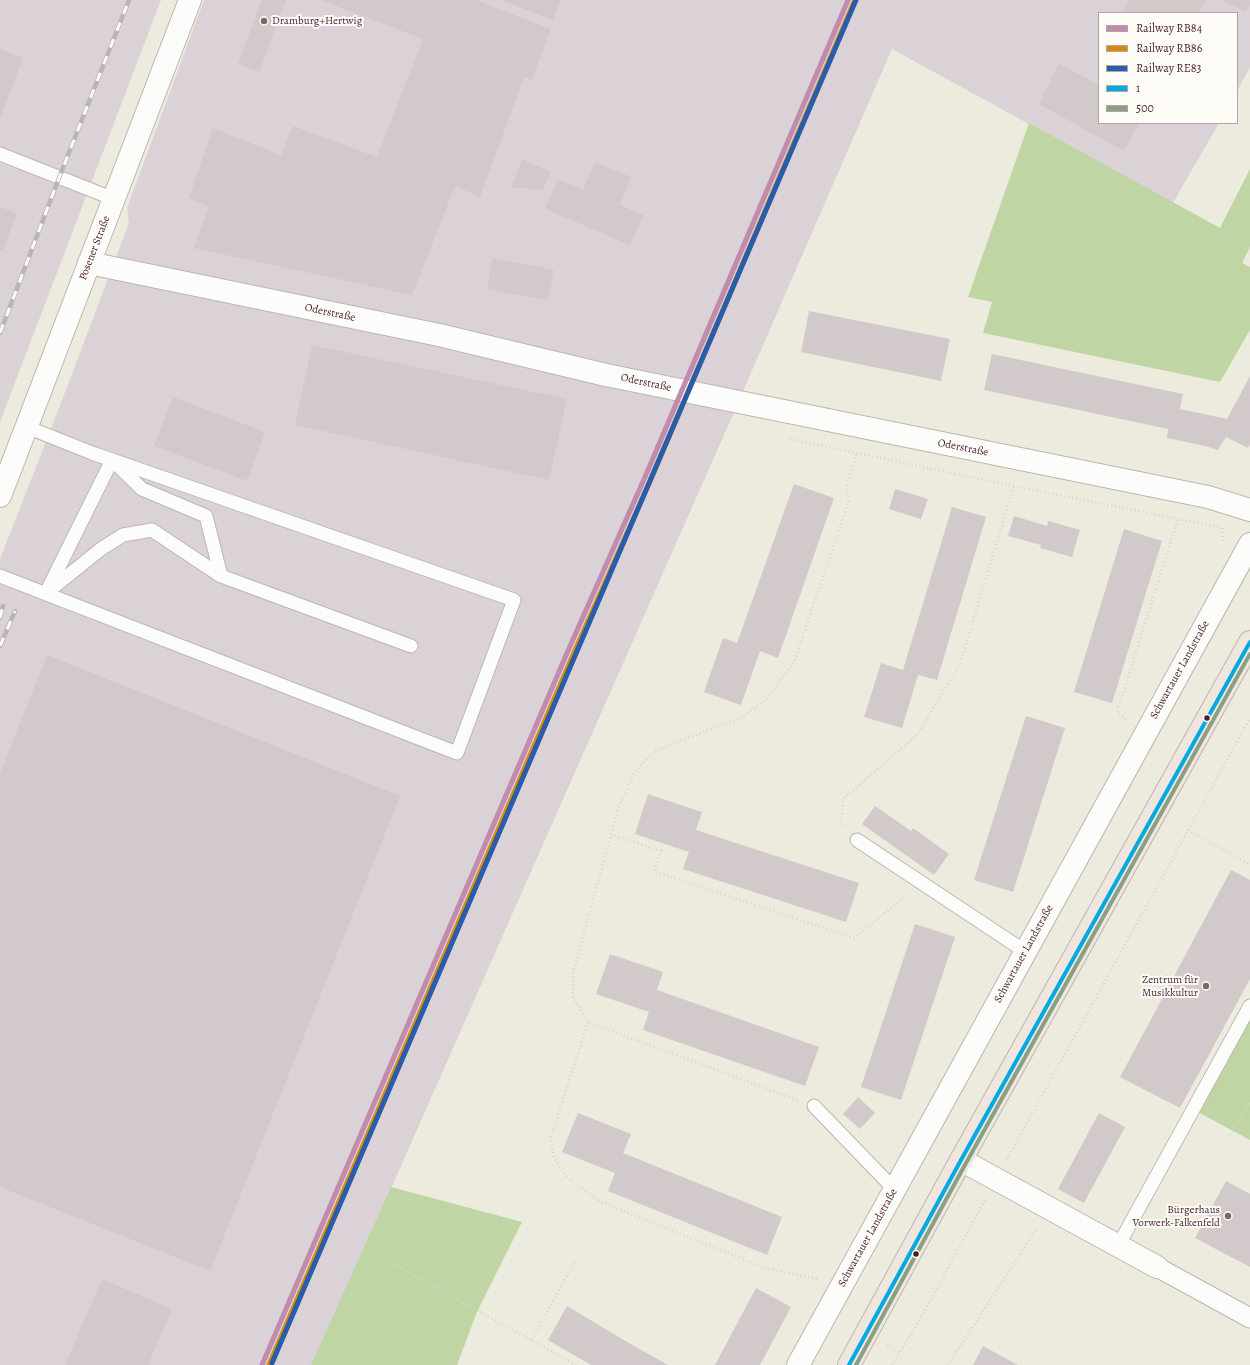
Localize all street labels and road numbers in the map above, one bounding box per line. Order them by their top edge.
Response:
street label: Posener Straße [77,214,113,282]
street label: Oderstraße [304,301,356,325]
street label: Oderstraße [620,371,672,395]
street label: Oderstraße [937,437,989,459]
street label: Schwartauer Landstraße [1148,619,1212,721]
street label: Schwartauer Landstraße [992,903,1056,1005]
street label: Schwartauer Landstraße [836,1187,900,1289]

